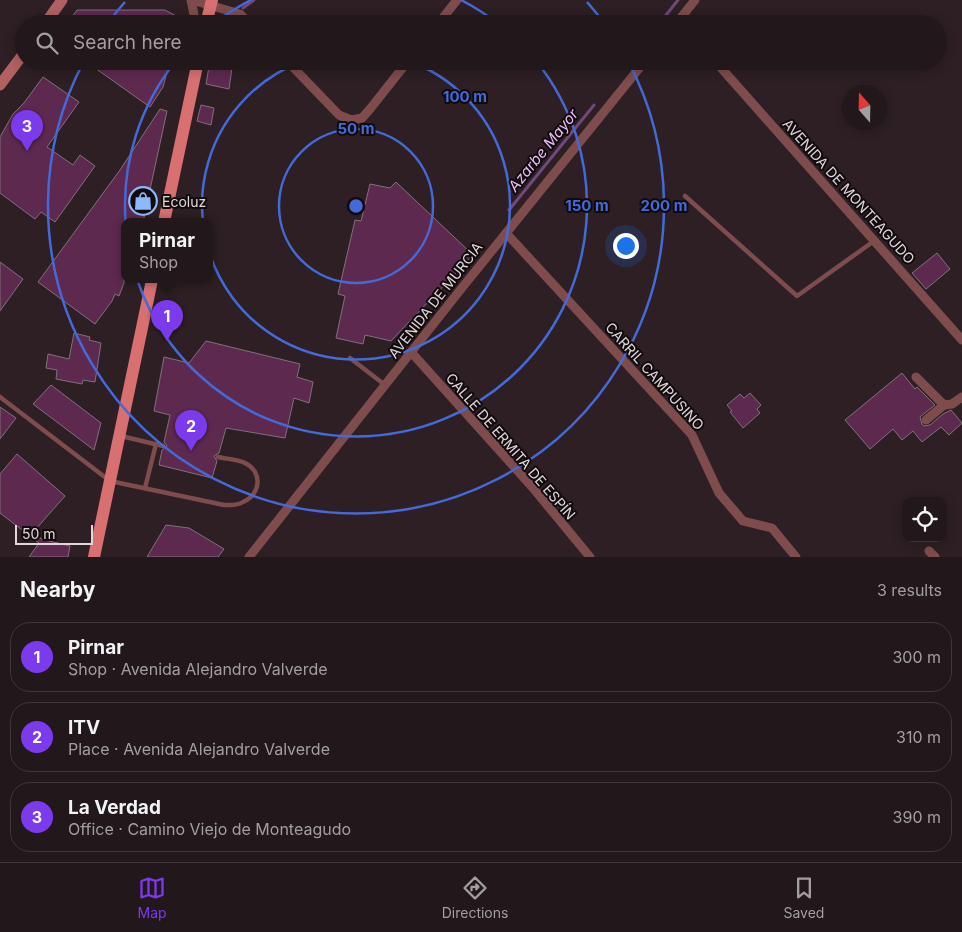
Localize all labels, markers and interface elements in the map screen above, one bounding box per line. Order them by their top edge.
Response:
search box [15,15,947,70]
icon: search [33,29,61,57]
text: Search here [73,31,182,54]
north arrow [842,85,887,130]
text: 100 m [443,87,487,106]
water label: Azarbe Mayor [503,105,582,196]
pin: 3 [11,110,43,151]
street label: AVENIDA DE MONTEAGUDO [779,115,919,267]
text: 50 m [338,119,374,138]
shop icon: Ecoluz [128,186,158,216]
place label: Ecoluz [162,193,206,210]
text: 150 m [565,196,609,215]
text: 200 m [641,196,687,215]
centre of rings [347,197,365,215]
popup [121,218,213,283]
text: Pirnar [139,229,195,252]
your location [613,233,639,259]
street label: AVENIDA DE MURCIA [384,238,486,361]
text: Shop [139,252,178,272]
pin: 1 [151,300,183,341]
street label: CARRIL CAMPUSINO [602,319,708,433]
street label: CALLE DE ERMITA DE ESPÍN [443,369,579,523]
pin: 2 [175,410,207,451]
map controls [902,497,947,542]
button: locate [902,497,947,542]
scale bar [15,522,92,545]
text: 50 m [22,525,56,542]
text: Nearby [20,577,95,602]
text: 3 results [877,580,942,600]
text: Pirnar [68,636,124,659]
text: 1 [34,647,40,667]
text: 300 m [892,647,941,667]
text: Shop · Avenida Alejandro Valverde [68,659,328,679]
text: ITV [68,716,100,739]
text: 2 [32,727,42,747]
text: 310 m [896,727,941,747]
text: Place · Avenida Alejandro Valverde [68,739,330,759]
text: La Verdad [68,796,161,819]
text: 3 [32,807,42,827]
text: 390 m [893,807,941,827]
text: Office · Camino Viejo de Monteagudo [68,819,351,839]
tab: Map [138,874,167,921]
tab: Directions [442,874,508,921]
tab: Saved [783,874,824,921]

